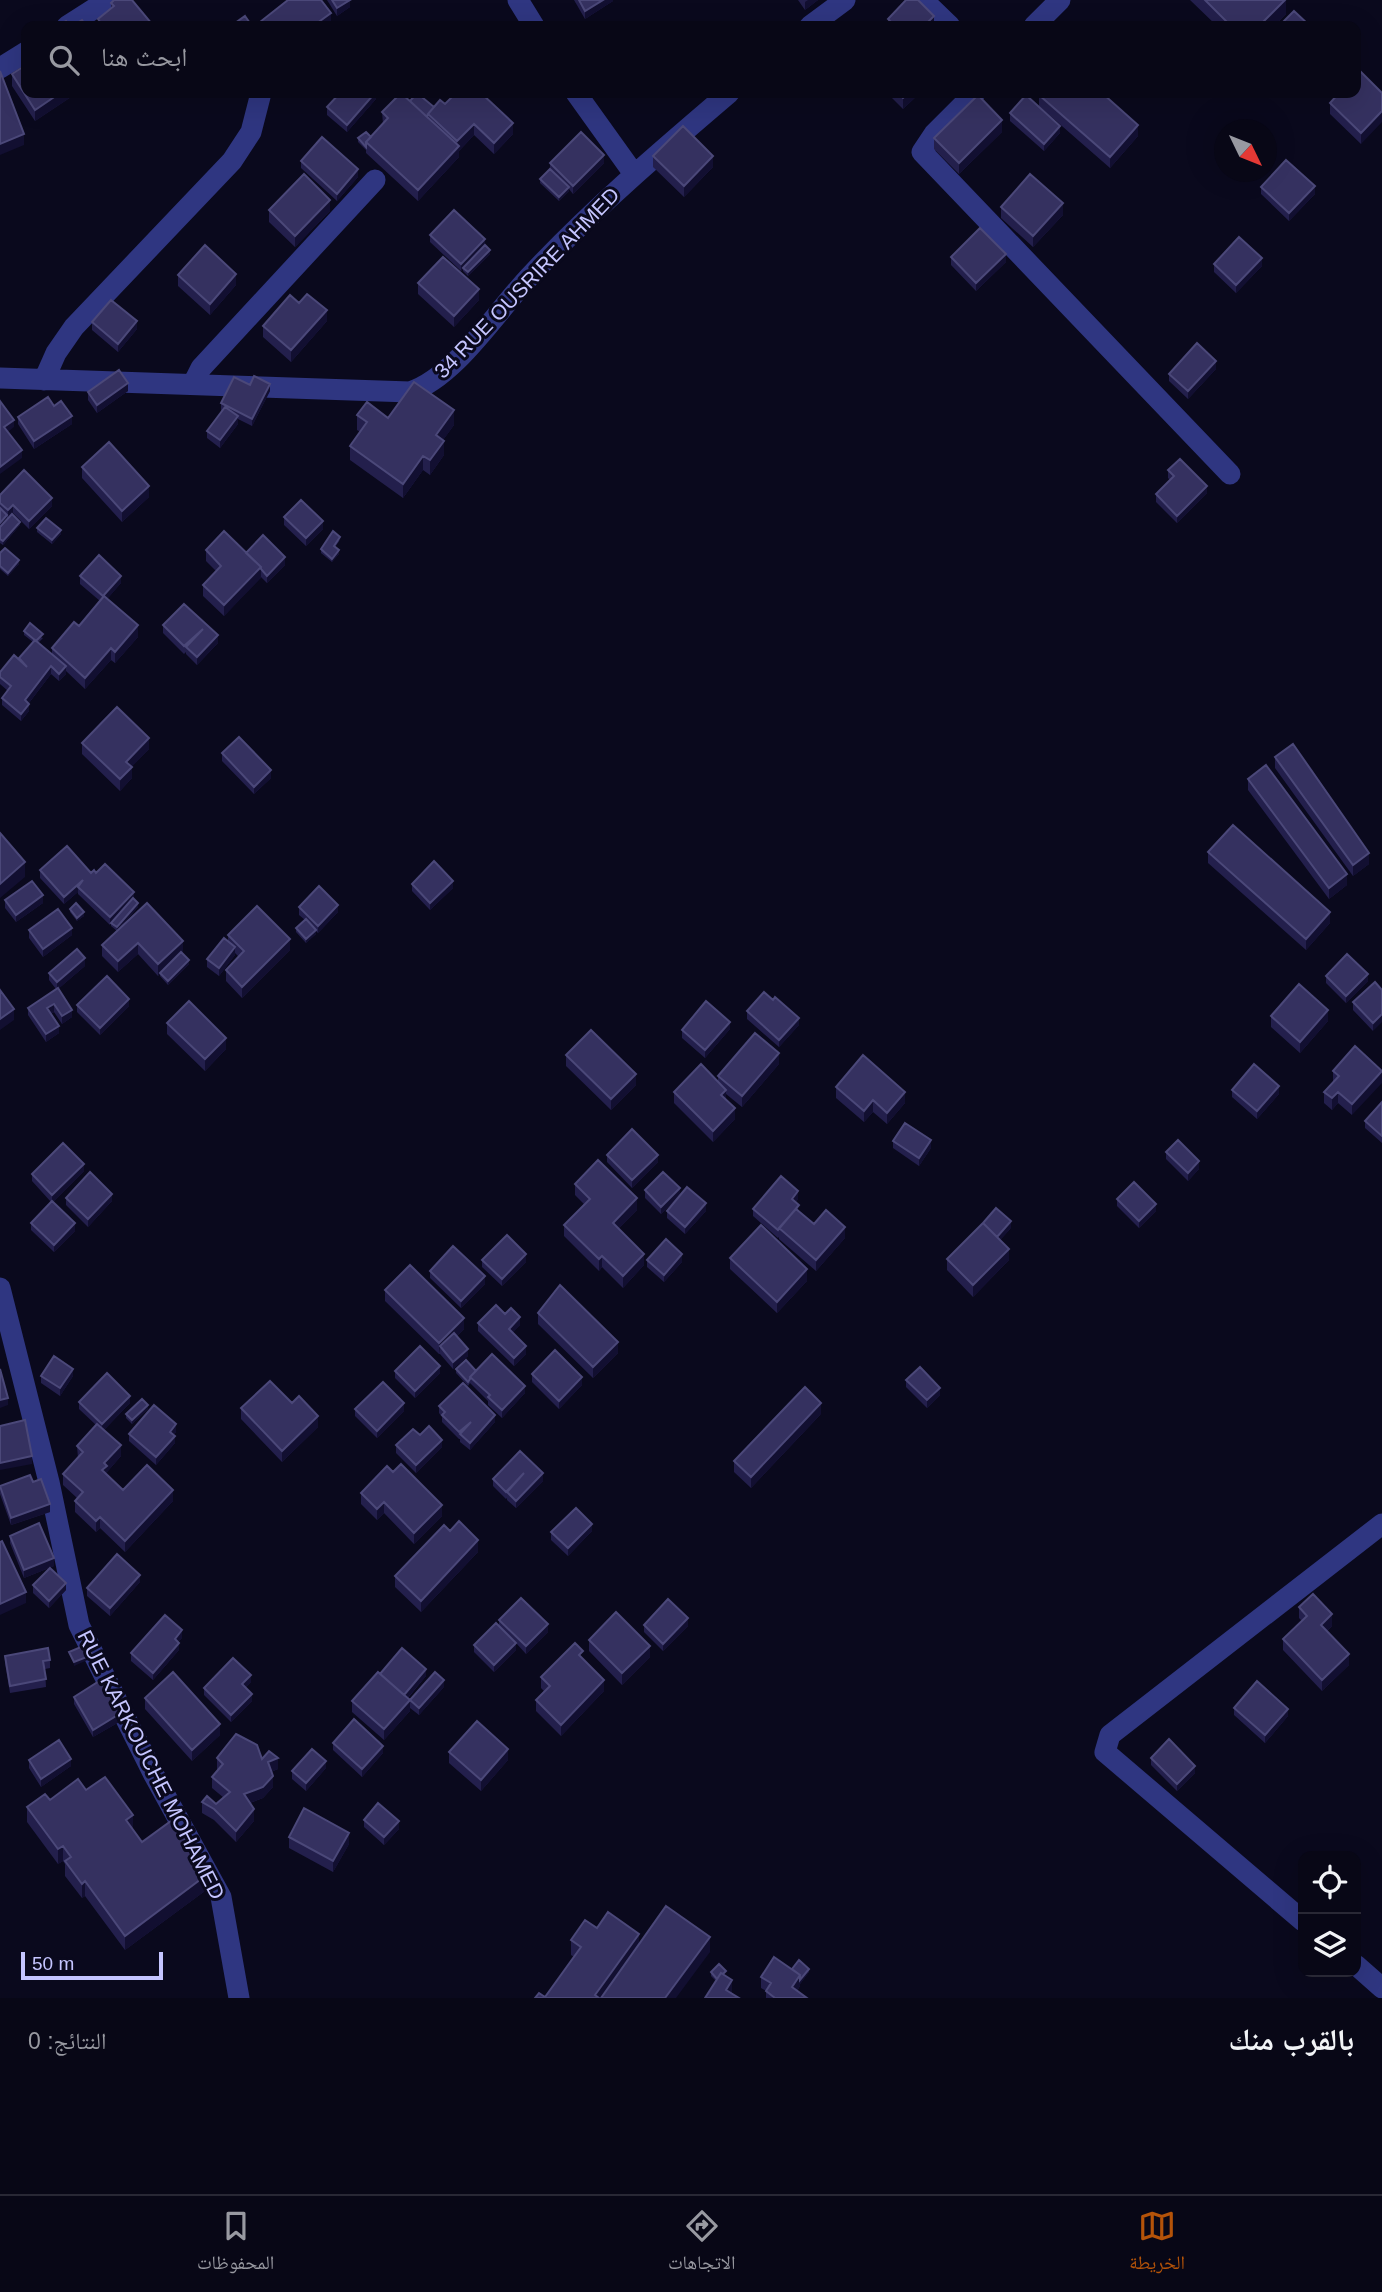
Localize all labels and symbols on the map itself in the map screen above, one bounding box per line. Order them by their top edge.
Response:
north arrow [1214,119,1277,182]
street label: 34 RUE OUSRIRE AHMED [430,183,624,383]
street label: RUE KARKOUCHE MOHAMED [73,1626,229,1903]
scale bar [21,1949,163,1981]

